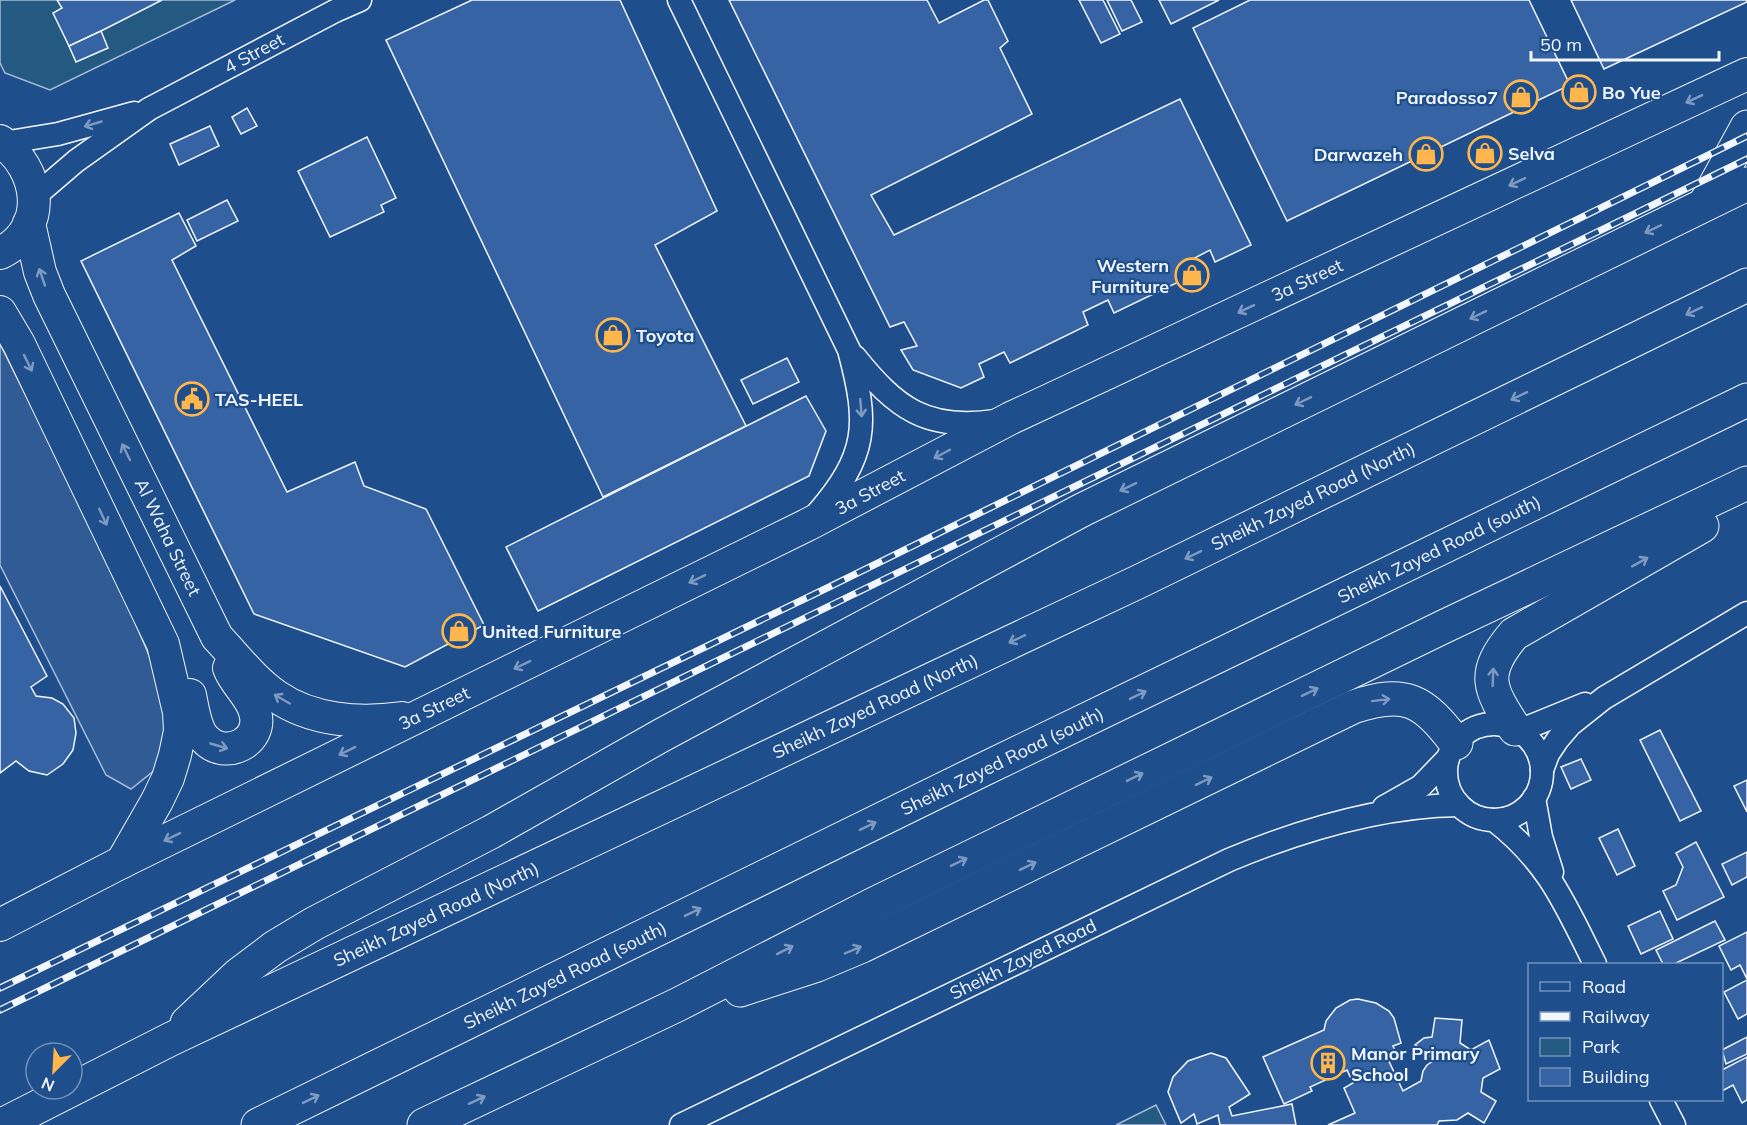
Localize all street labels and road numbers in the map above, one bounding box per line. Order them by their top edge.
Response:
street label: 4 Street [220,28,288,78]
street label: 3a Street [1268,254,1346,306]
street label: Sheikh Zayed Road (North) [1207,437,1419,555]
street label: 3a Street [831,464,909,520]
street label: Al Waha Street [130,475,206,599]
street label: Sheikh Zayed Road (south) [1334,490,1544,608]
street label: Sheikh Zayed Road (North) [769,648,981,764]
street label: 3a Street [395,681,473,735]
street label: Sheikh Zayed Road (south) [897,702,1107,820]
street label: Sheikh Zayed Road (North) [330,856,542,972]
street label: Sheikh Zayed Road [946,913,1100,1005]
street label: Sheikh Zayed Road (south) [460,916,670,1034]

